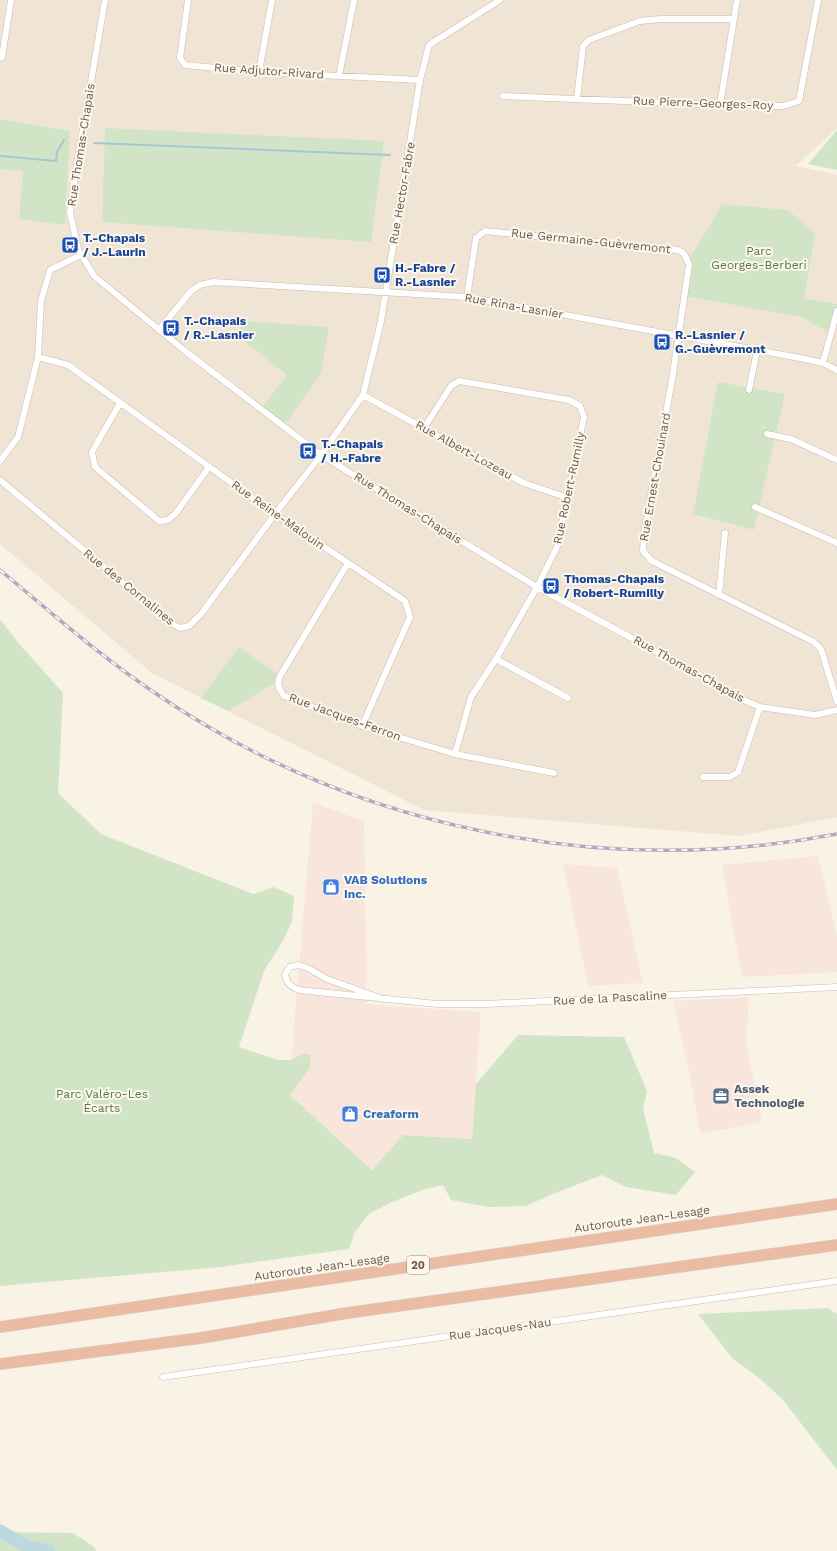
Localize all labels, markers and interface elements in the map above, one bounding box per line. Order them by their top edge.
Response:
street label: Rue Adjutor-Rivard [213,60,325,82]
street label: Rue Thomas-Chapais [64,82,98,208]
street label: Rue Pierre-Georges-Roy [633,94,774,112]
street label: Rue Hector-Fabre [386,141,418,245]
street label: Rue Germaine-Guèvremont [511,226,671,256]
place label: T.-Chapais / J.-Laurin [83,231,146,259]
bus stop icon: T.-Chapais / J.-Laurin [60,235,80,255]
park label: Parc Georges-Berberi [711,244,807,272]
place label: H.-Fabre / R.-Lasnier [395,261,457,289]
bus stop icon: H.-Fabre / R.-Lasnier [372,265,392,285]
street label: Rue Rina-Lasnier [463,290,565,322]
place label: T.-Chapais / R.-Lasnier [184,314,255,342]
bus stop icon: T.-Chapais / R.-Lasnier [161,318,181,338]
place label: R.-Lasnier / G.-Guèvremont [675,328,766,356]
bus stop icon: R.-Lasnier / G.-Guèvremont [652,332,672,352]
street label: Rue Ernest-Chouinard [637,412,673,542]
street label: Rue Albert-Lozeau [413,417,515,483]
street label: Rue Robert-Rumilly [550,430,588,545]
place label: T.-Chapais / H.-Fabre [321,437,384,465]
bus stop icon: T.-Chapais / H.-Fabre [298,441,318,461]
street label: Rue Thomas-Chapais [351,469,465,547]
street label: Rue Reine-Malouin [229,478,327,552]
street label: Rue des Cornalines [81,546,177,628]
place label: Thomas-Chapais / Robert-Rumilly [564,572,665,600]
bus stop icon: Thomas-Chapais / Robert-Rumilly [541,576,561,596]
street label: Rue Thomas-Chapais [631,633,747,705]
street label: Rue Jacques-Ferron [287,690,403,744]
place label: VAB Solutions Inc. [344,873,428,901]
shop icon: VAB Solutions Inc. [321,877,341,897]
street label: Rue de la Pascaline [553,988,667,1008]
place label: Assek Technologie [734,1082,805,1110]
office icon: Assek Technologie [711,1086,731,1106]
park label: Parc Valéro-Les Écarts [56,1087,148,1115]
shop icon: Creaform [340,1104,360,1124]
place label: Creaform [363,1107,419,1121]
street label: Autoroute Jean-Lesage [573,1203,711,1235]
street label: Autoroute Jean-Lesage [253,1251,391,1283]
road number: 20 [407,1256,429,1274]
street label: Rue Jacques-Nau [448,1315,552,1343]

